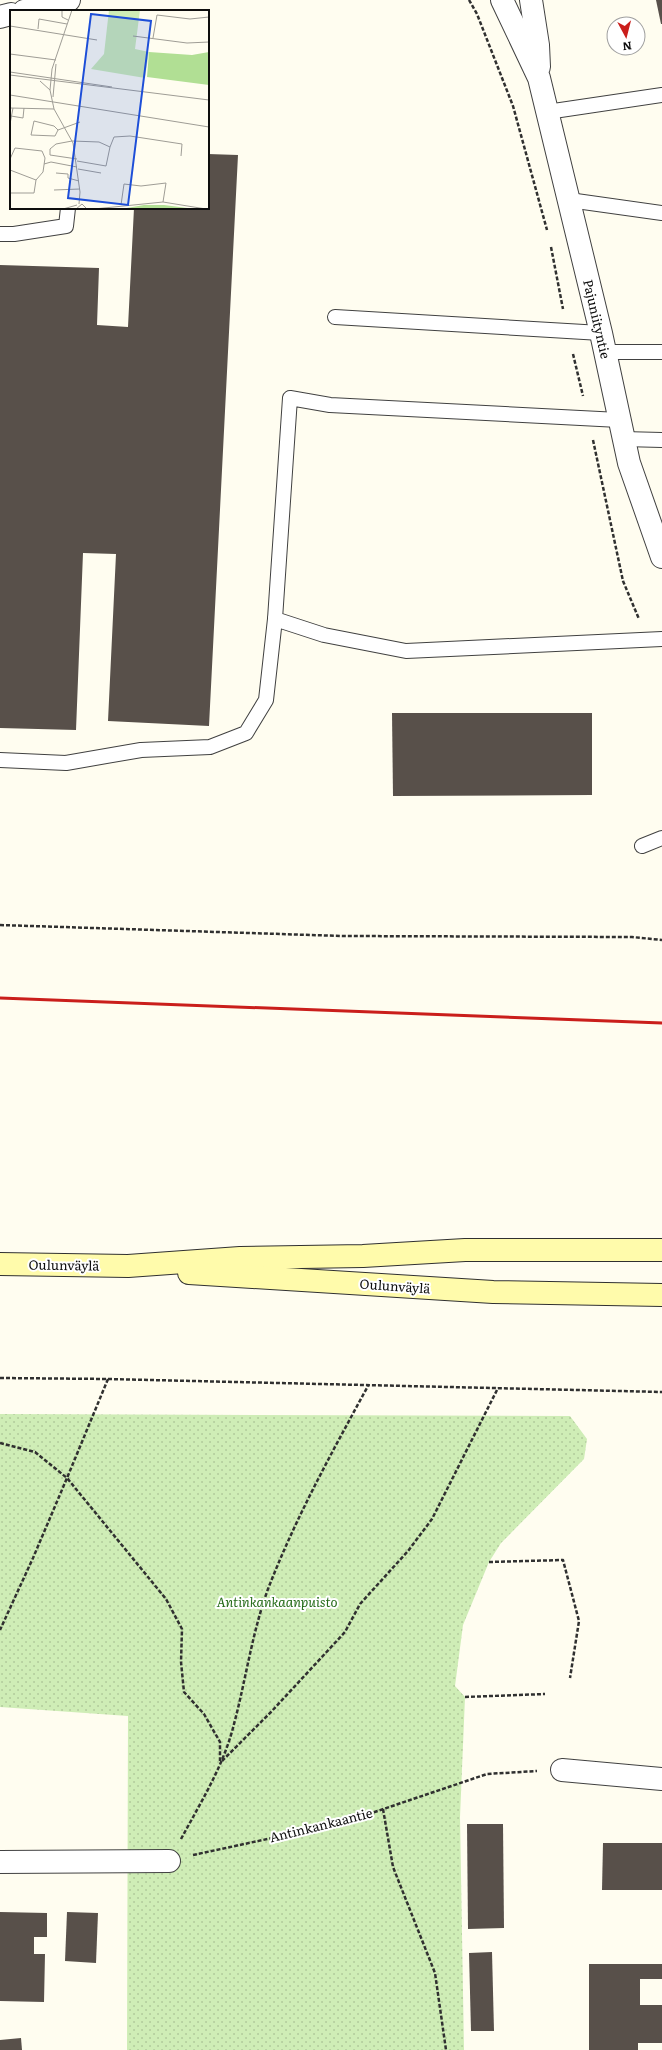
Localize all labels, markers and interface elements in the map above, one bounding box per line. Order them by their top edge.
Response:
inset map [10,10,209,209]
north arrow [606,16,646,56]
text: N [622,38,633,55]
street label: Pajuniityntie [579,277,616,361]
street label: Oulunväylä [28,1254,100,1275]
street label: Oulunväylä [359,1274,431,1297]
park label: Antinkankaanpuisto [217,1592,337,1611]
street label: Antinkankaantie [267,1802,375,1846]

